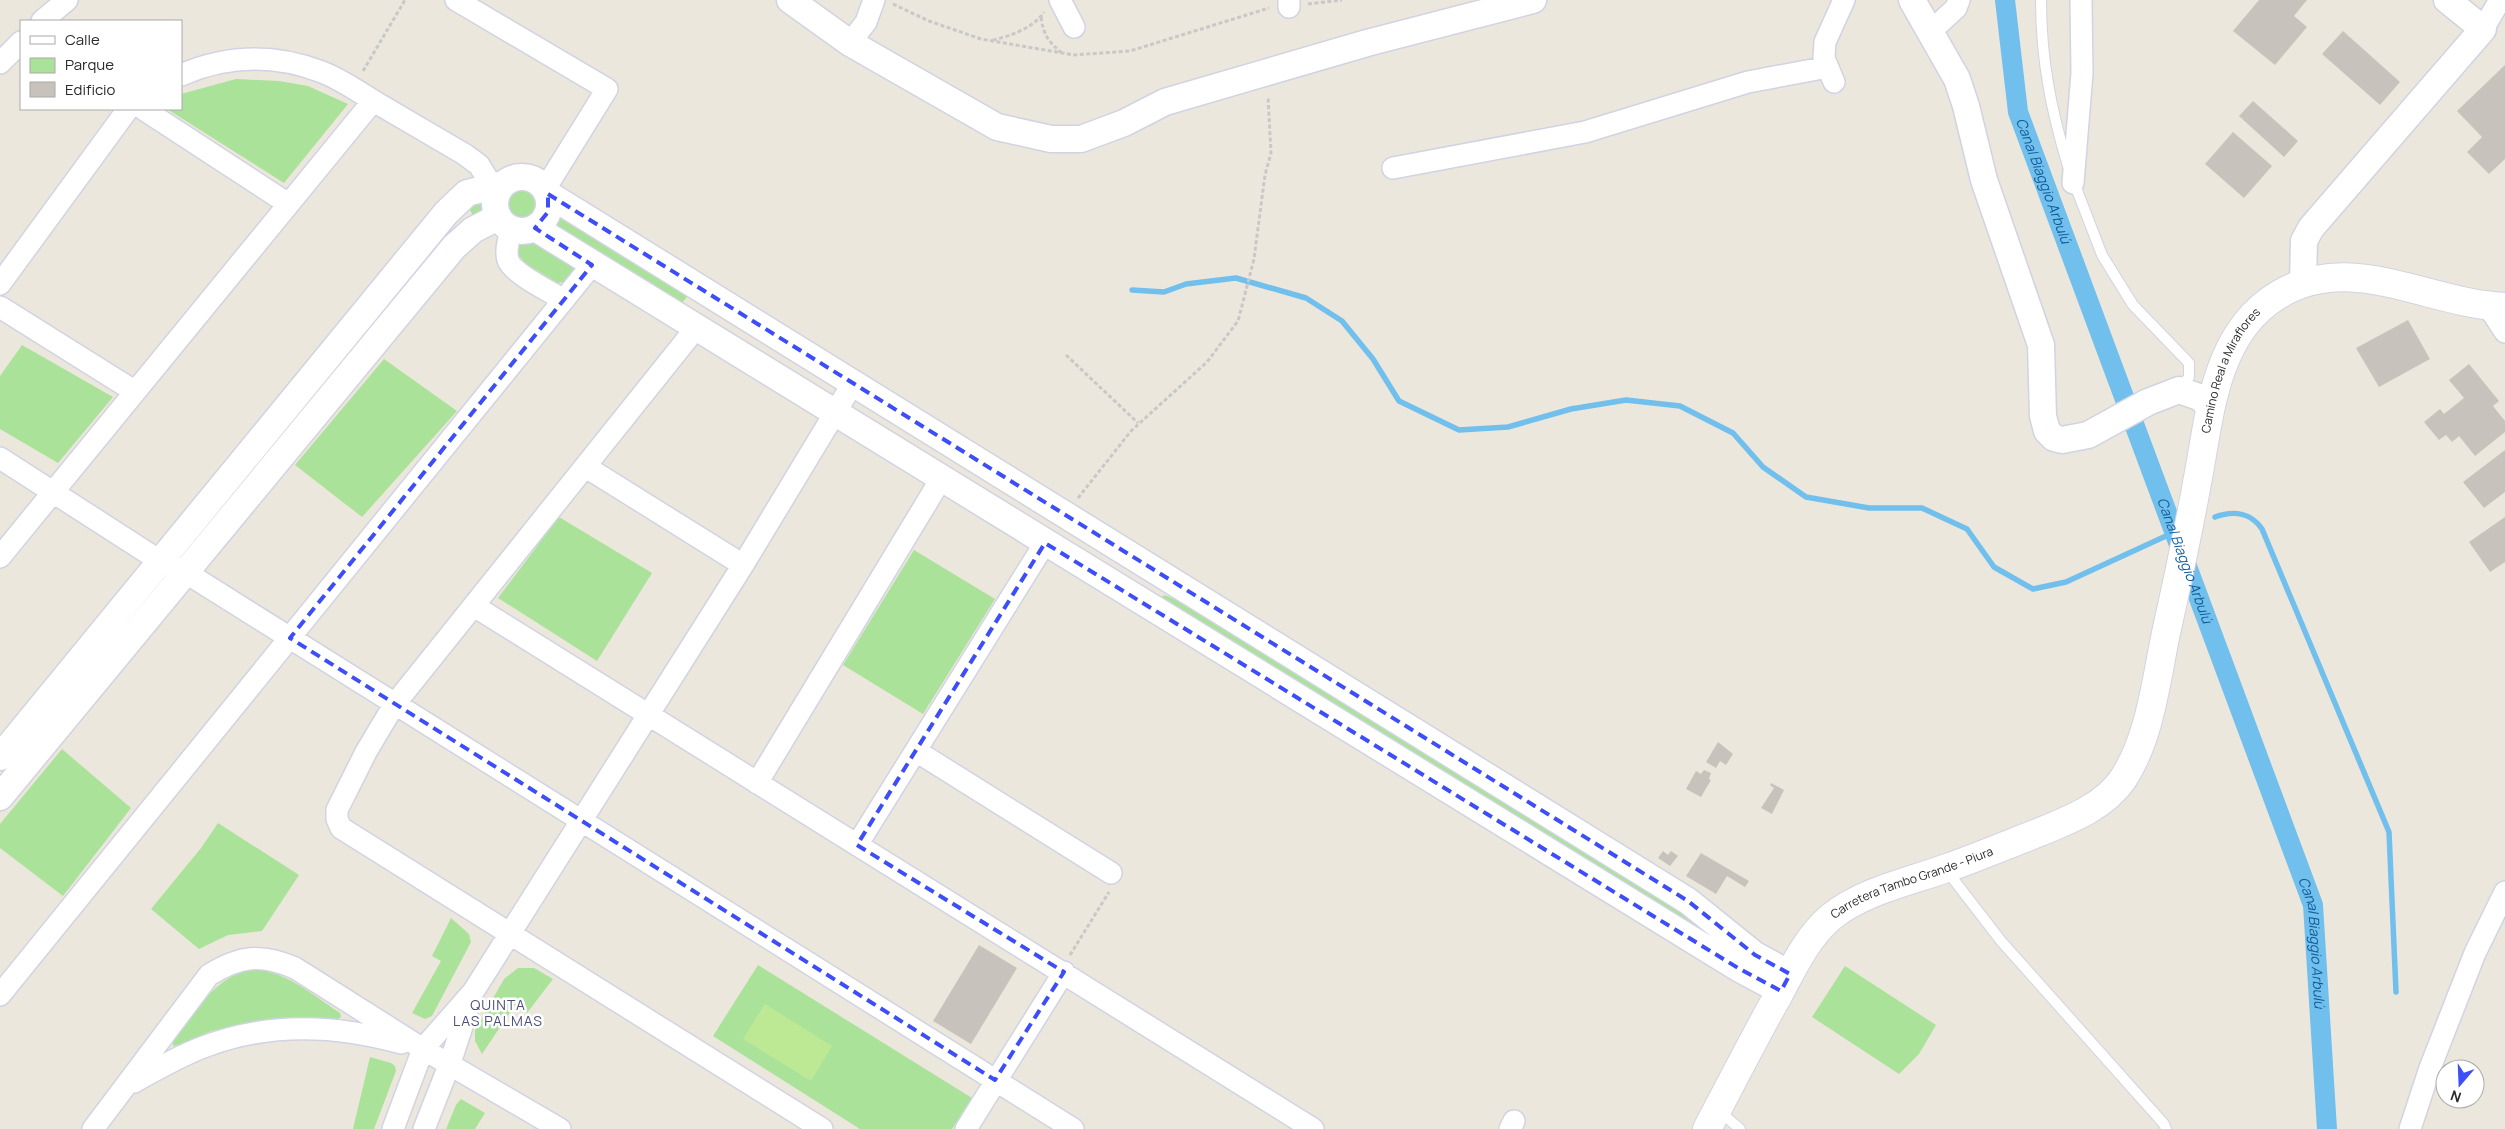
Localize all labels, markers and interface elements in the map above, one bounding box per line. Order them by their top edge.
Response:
legend [20,20,182,110]
text: Calle [65,29,100,50]
text: Parque [65,54,114,75]
text: Edificio [65,79,116,100]
water label: Canal Biaggio Arbulú [2012,115,2077,248]
street label: Camino Real a Miraflores [2197,304,2264,434]
water label: Canal Biaggio Arbulú [2153,495,2218,627]
street label: Carretera Tambo Grande - Piura [1827,842,1995,922]
water label: Canal Biaggio Arbulú [2294,874,2330,1011]
district label: QUINTA LAS PALMAS [453,995,543,1030]
north arrow [2435,1059,2485,1109]
text: N [2448,1086,2463,1107]

